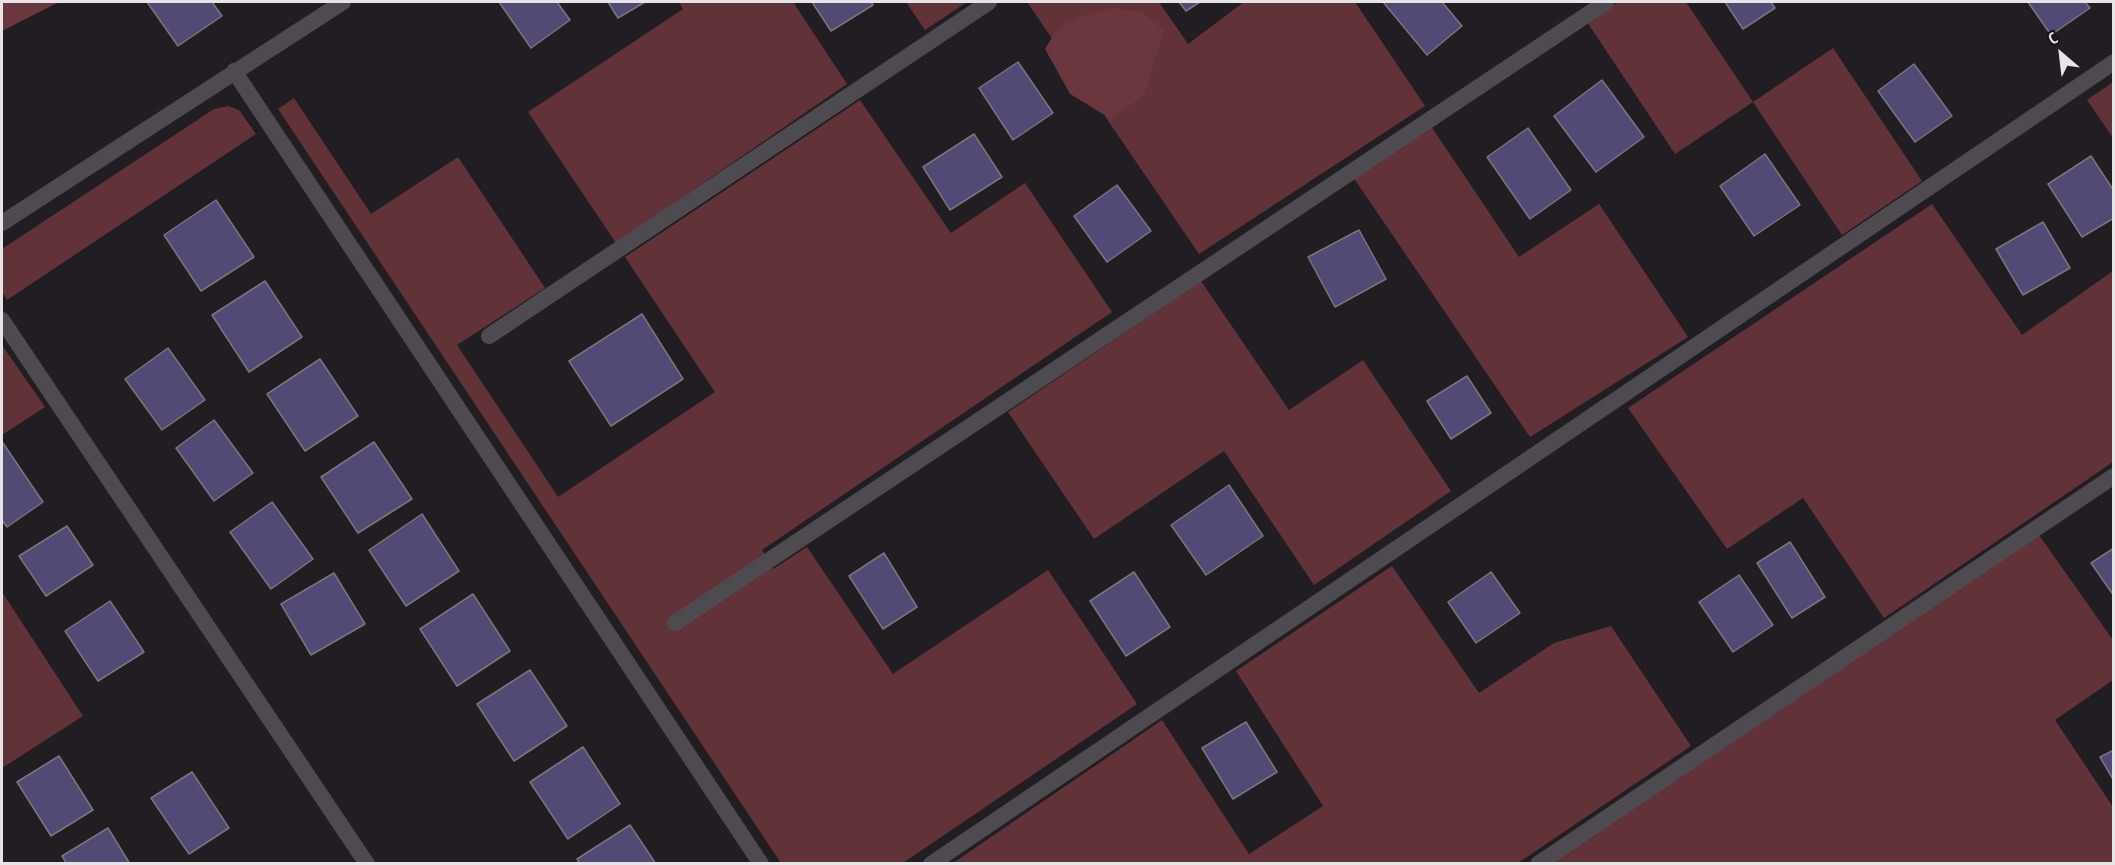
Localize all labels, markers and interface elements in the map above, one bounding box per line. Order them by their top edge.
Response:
north arrow [2031,24,2091,84]
text: С [2045,28,2060,49]

